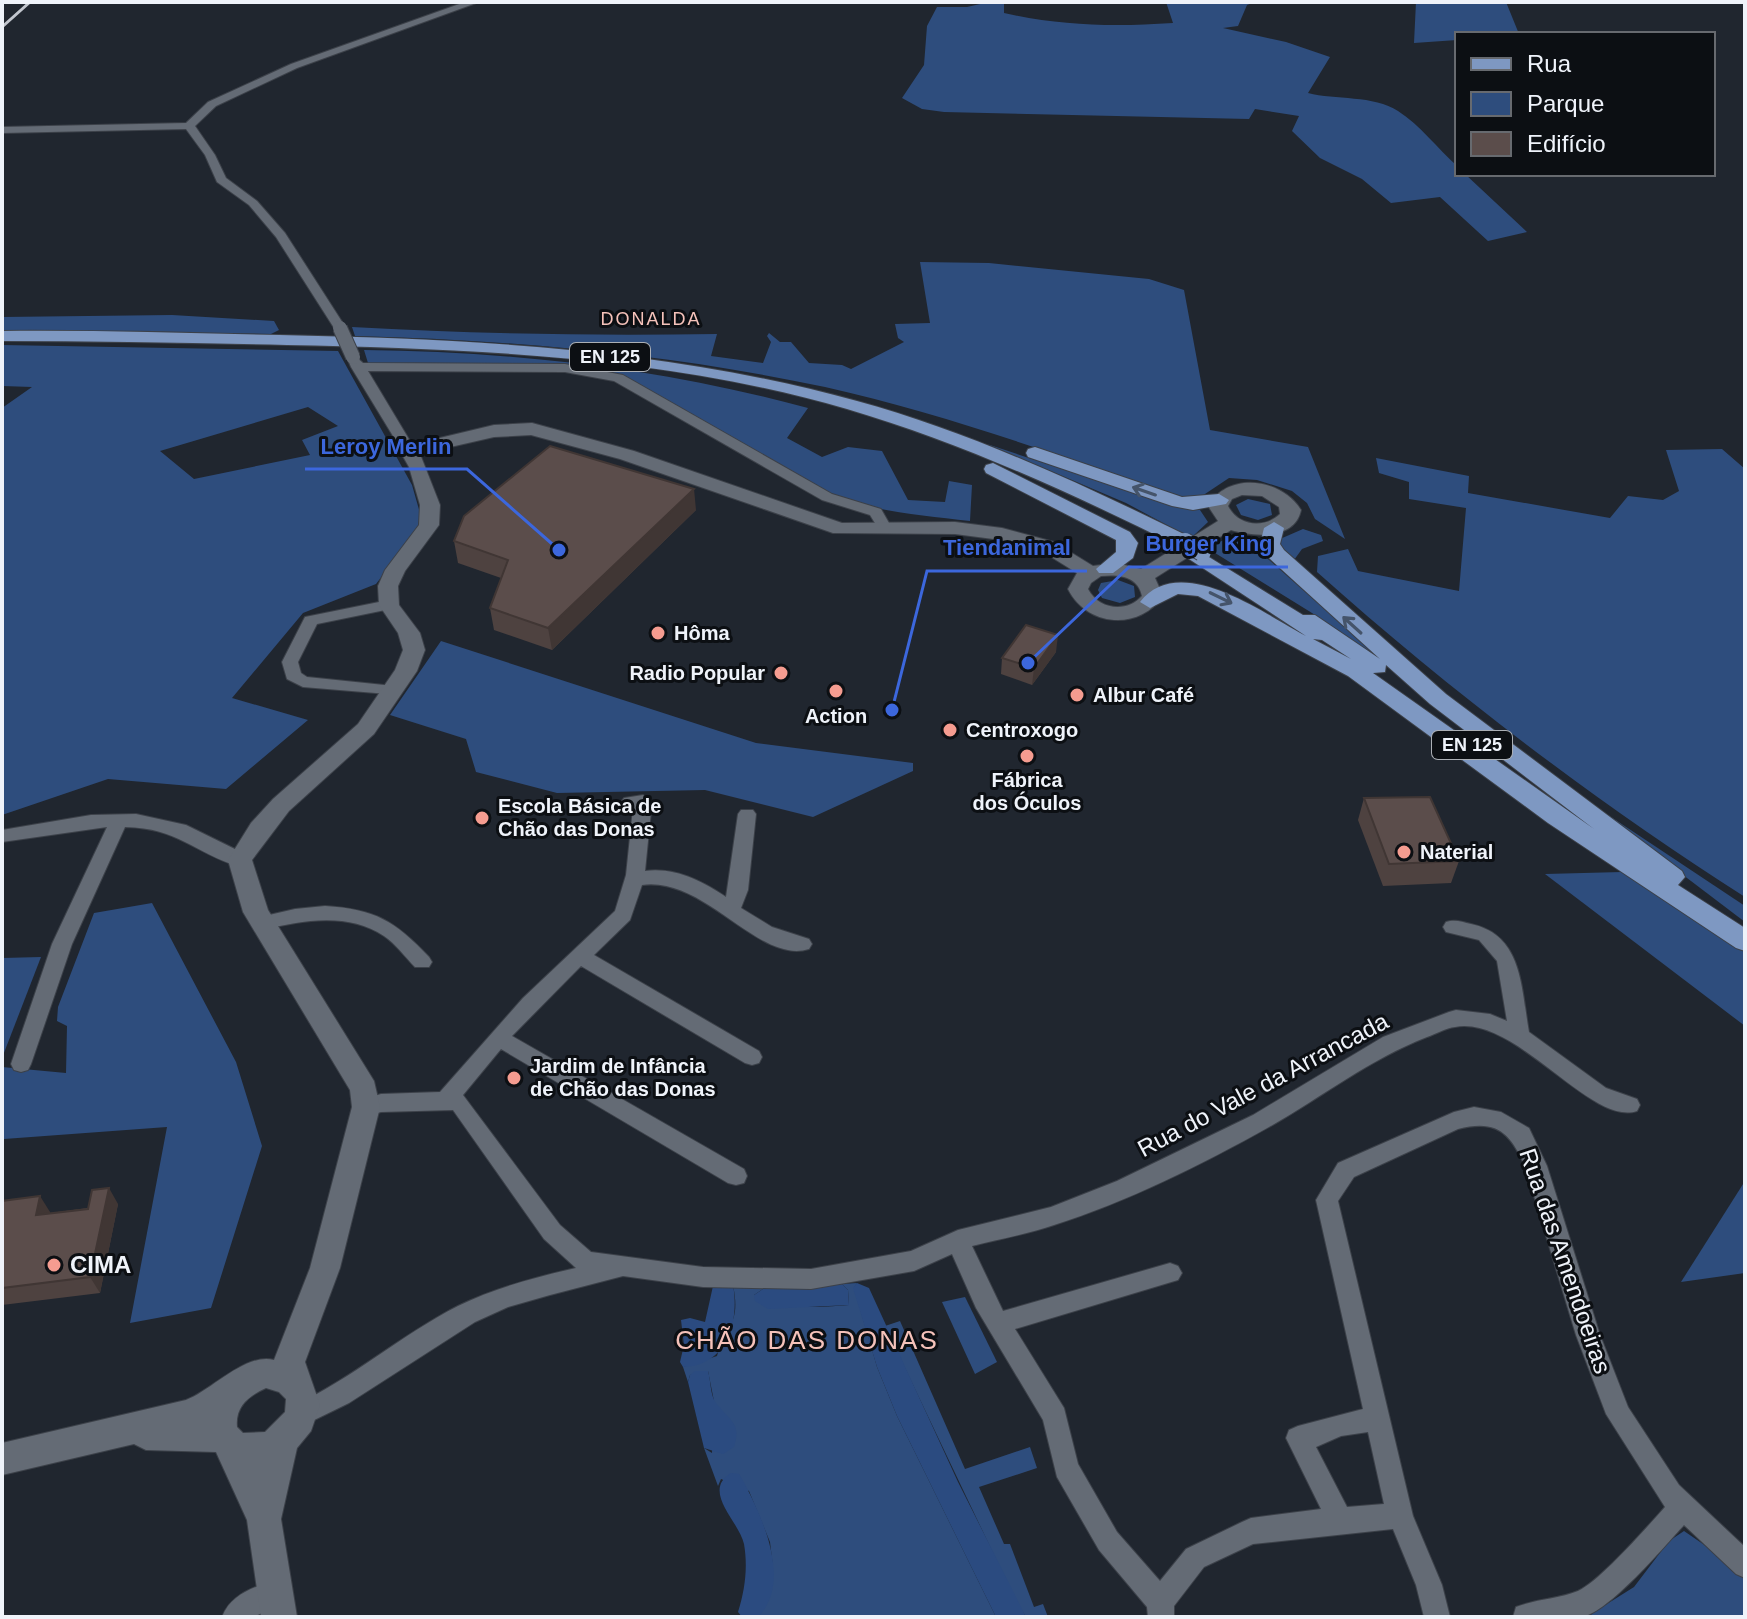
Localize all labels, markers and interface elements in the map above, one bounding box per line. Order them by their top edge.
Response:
legend [1455,32,1715,176]
text: Rua [1527,50,1572,77]
text: Parque [1527,90,1604,117]
text: Edifício [1527,130,1606,157]
district label: DONALDA [600,309,702,329]
road number: EN 125 [570,343,650,371]
callout: Leroy Merlin [305,423,467,469]
text: Leroy Merlin [321,434,451,459]
one-way arrow [1132,483,1157,498]
callout: Burger King [1129,521,1288,567]
callout: Tiendanimal [927,525,1087,571]
text: Burger King [1145,531,1273,556]
text: Tiendanimal [943,535,1071,560]
one-way arrow [1209,591,1233,606]
one-way arrow [1343,617,1363,635]
place label: Hôma [674,622,730,644]
marker: Hôma [649,624,667,642]
place label: Radio Popular [629,662,765,684]
marker: Radio Popular [772,664,790,682]
marker: Action [827,682,845,700]
place label: Albur Café [1093,684,1194,706]
marker: Albur Café [1068,686,1086,704]
place label: Action [805,705,867,727]
place label: Centroxogo [966,719,1078,741]
marker: Centroxogo [941,721,959,739]
road number: EN 125 [1432,731,1512,759]
marker: Fábrica dos Óculos [1018,747,1036,765]
place label: Fábrica dos Óculos [973,769,1081,814]
place label: Escola Básica de Chão das Donas [498,795,661,840]
marker: Escola Básica de Chão das Donas [473,809,491,827]
place label: Naterial [1420,841,1493,863]
marker: Naterial [1395,843,1413,861]
street label: Rua do Vale da Arrancada [1133,1007,1393,1162]
place label: Jardim de Infância de Chão das Donas [530,1055,716,1100]
marker: Jardim de Infância de Chão das Donas [505,1069,523,1087]
street label: Rua das Amendoeiras [1514,1145,1617,1377]
place label: CIMA [70,1251,131,1278]
marker: CIMA [45,1256,63,1274]
district label: CHÃO DAS DONAS [675,1325,939,1355]

